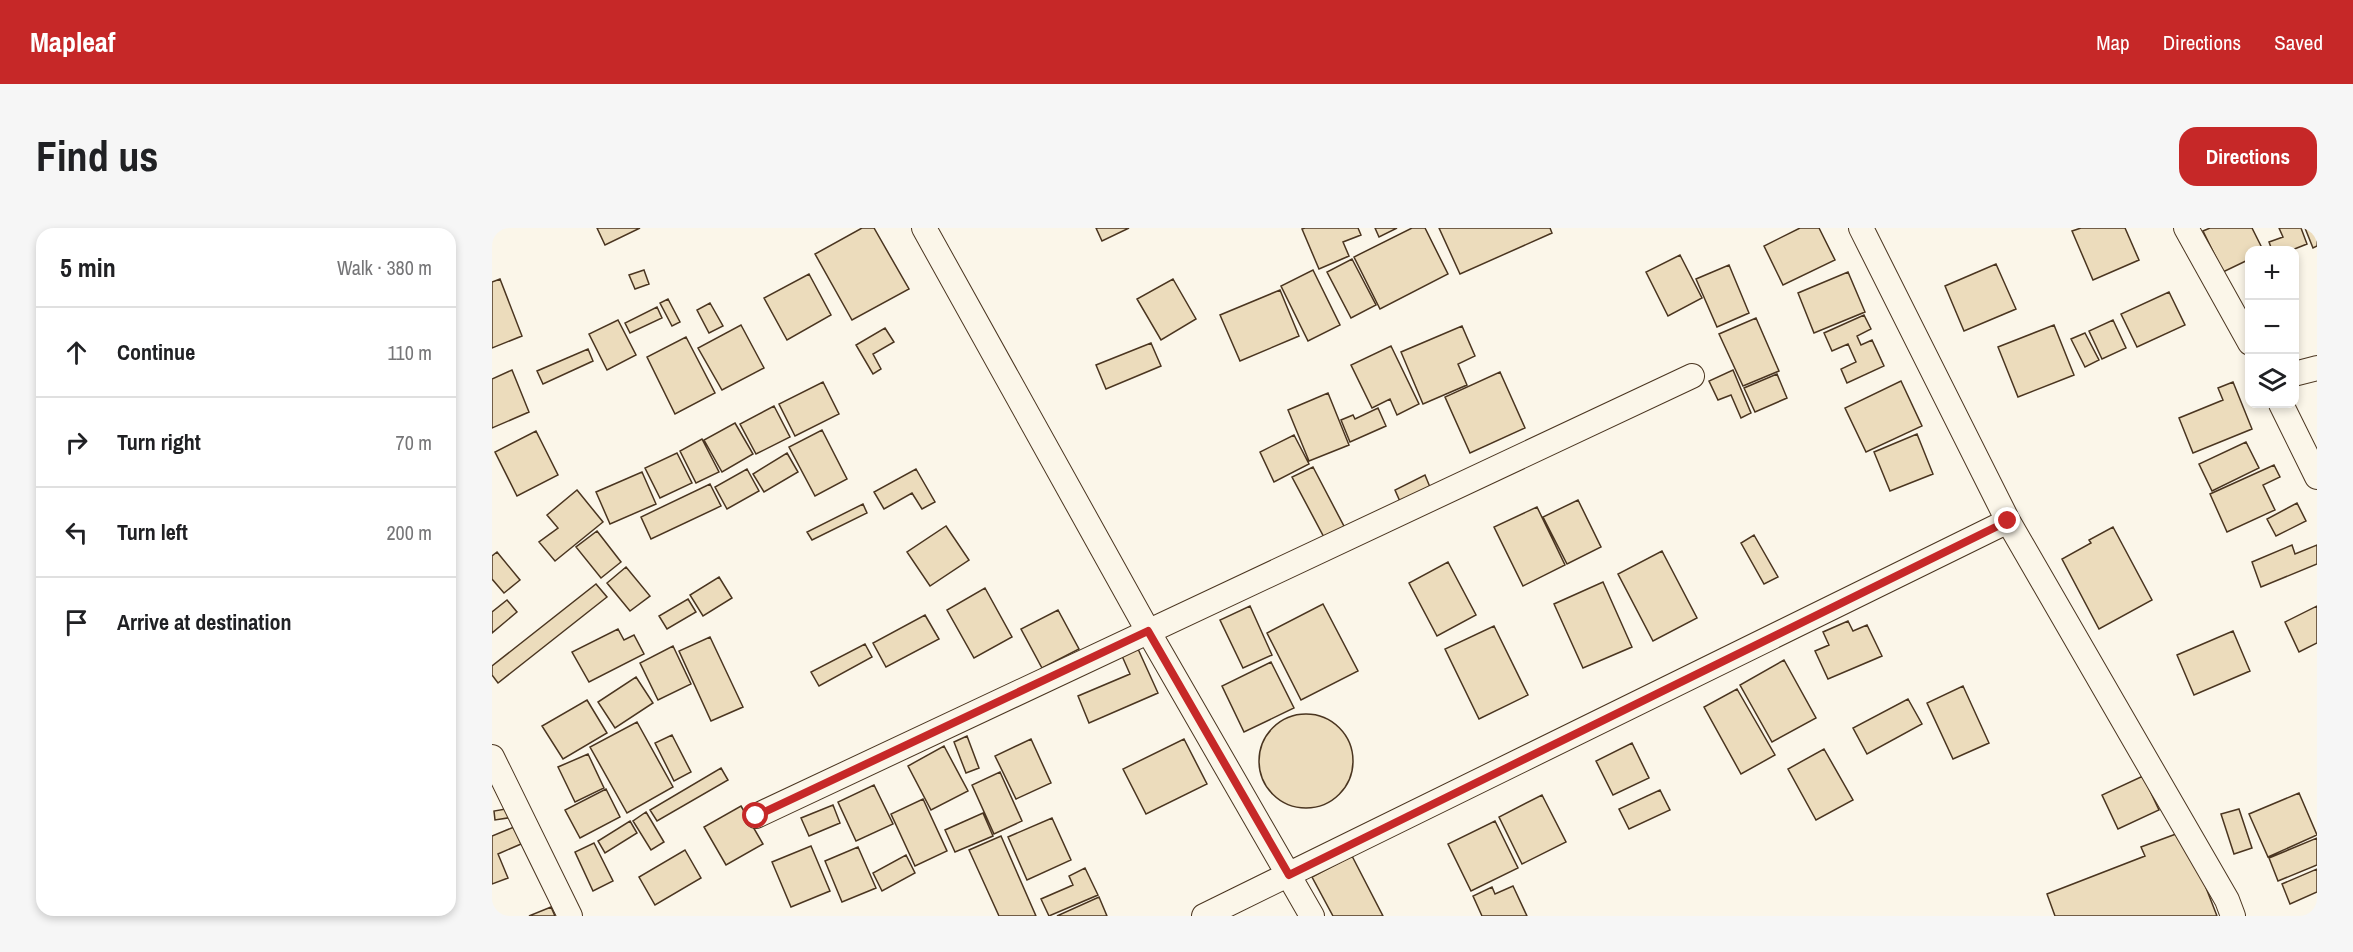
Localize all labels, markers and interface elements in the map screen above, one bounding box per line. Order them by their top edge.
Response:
text: Mapleaf [30,23,115,61]
text: Map [2096,28,2130,57]
text: Directions [2163,28,2241,57]
text: Saved [2274,28,2323,57]
button: Directions [2179,127,2317,186]
text: Find us [36,128,158,184]
map controls [2245,246,2299,408]
button: + [2245,246,2299,300]
text: 5 min [60,250,116,285]
text: Walk · 380 m [337,254,432,281]
button: − [2245,300,2299,354]
icon: ahead [60,336,93,369]
text: Continue [117,337,195,367]
text: 110 m [388,339,432,366]
button: layers [2245,354,2299,408]
icon: right [60,426,93,459]
text: Turn right [117,427,201,457]
text: 70 m [396,429,432,456]
route end [1994,507,2020,533]
icon: left [60,516,93,549]
text: Turn left [117,517,188,547]
text: 200 m [386,519,432,546]
icon: arrive [60,606,93,639]
text: Arrive at destination [117,607,291,637]
route start [742,802,768,828]

